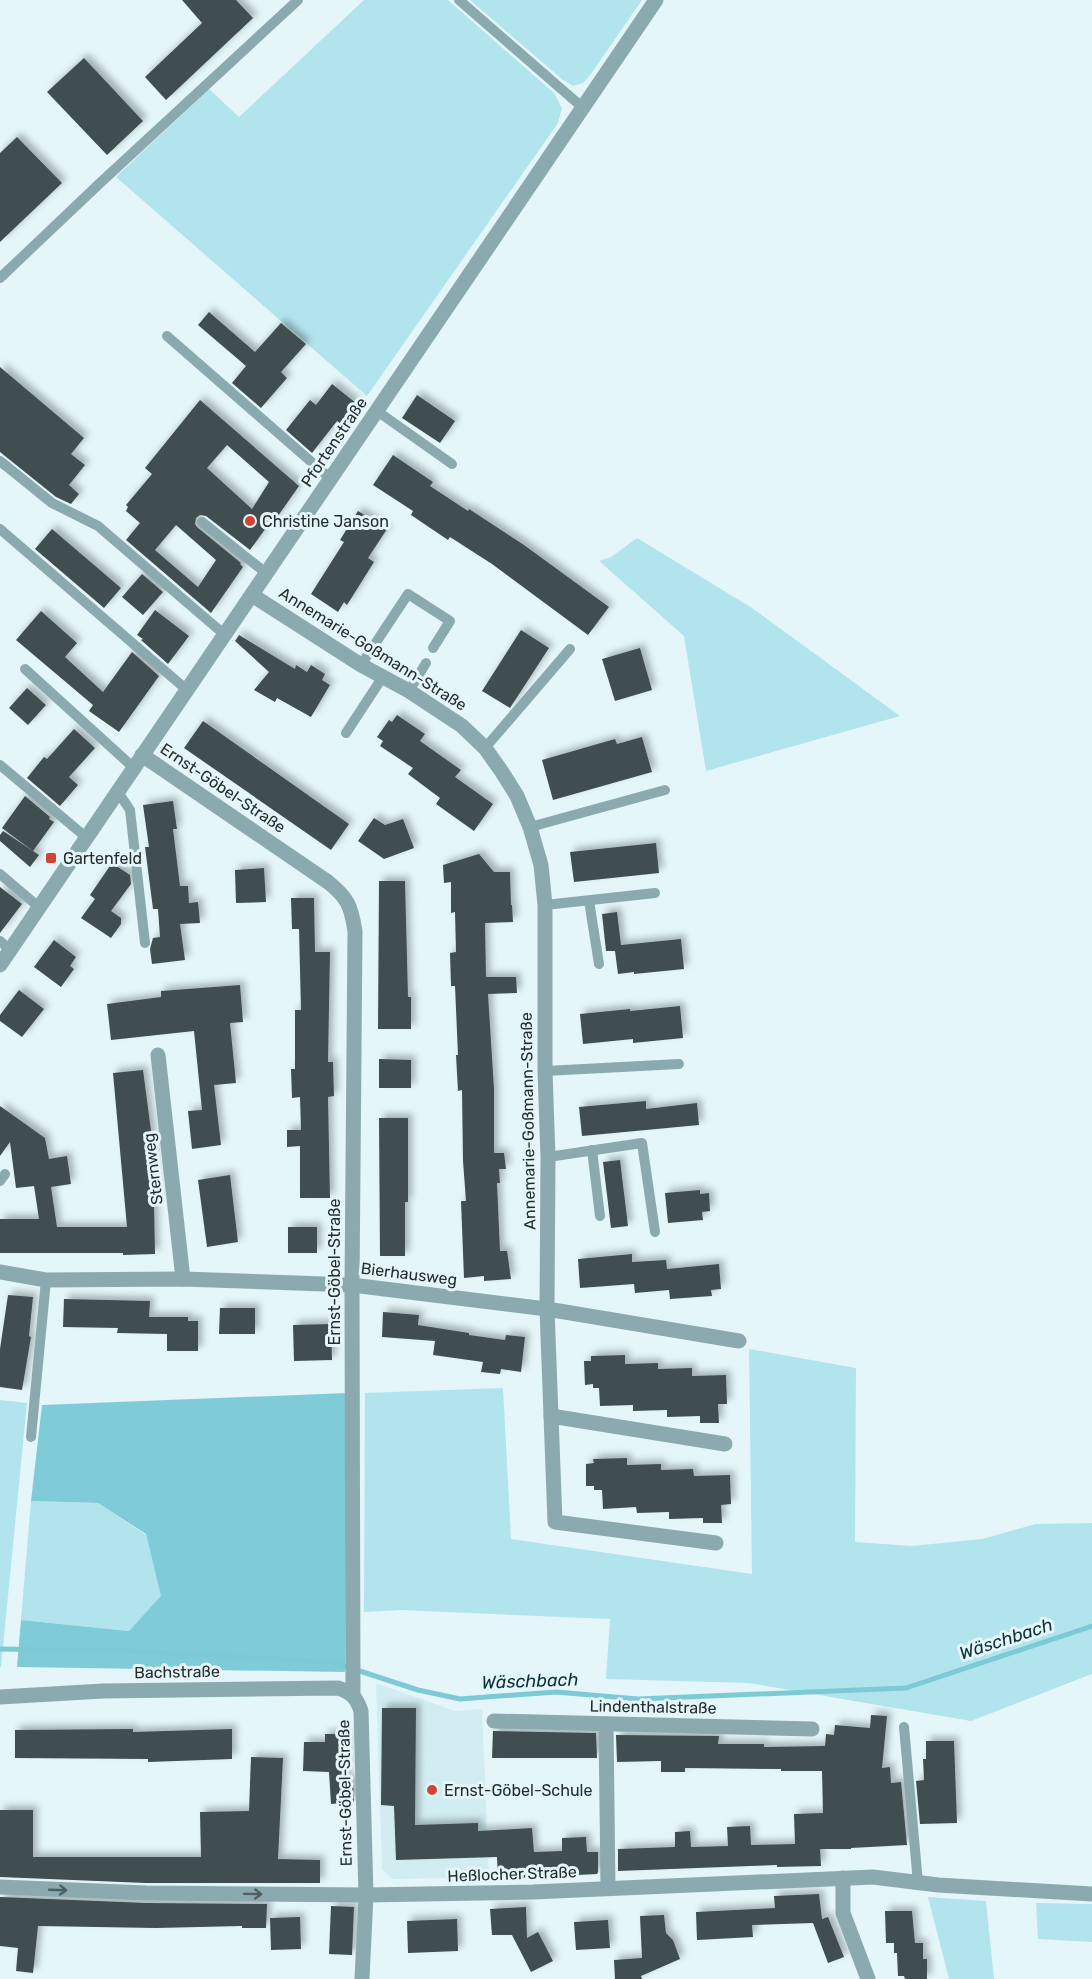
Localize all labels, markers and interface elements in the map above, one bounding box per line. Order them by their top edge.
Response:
street label: Pfortenstraße [297,394,371,490]
place label: Christine Janson [262,512,389,531]
marker: Christine Janson [243,514,257,528]
street label: Annemarie-Goßmann-Straße [276,583,470,715]
street label: Ernst-Göbel-Straße [157,739,289,837]
place label: Gartenfeld [63,849,142,868]
marker: Gartenfeld [44,851,58,865]
street label: Annemarie-Goßmann-Straße [517,1012,539,1230]
street label: Sternweg [139,1132,167,1206]
street label: Ernst-Göbel-Straße [325,1199,344,1345]
street label: Bierhausweg [360,1259,458,1289]
water label: Wäschbach [956,1614,1056,1664]
street label: Bachstraße [134,1662,220,1682]
water label: Wäschbach [481,1668,579,1694]
street label: Lindenthalstraße [589,1696,717,1718]
street label: Ernst-Göbel-Straße [334,1719,356,1867]
place label: Ernst-Göbel-Schule [444,1781,592,1800]
marker: Ernst-Göbel-Schule [425,1783,439,1797]
street label: Heßlocher Straße [447,1862,577,1886]
one-way arrow [48,1885,68,1896]
one-way arrow [243,1888,263,1900]

